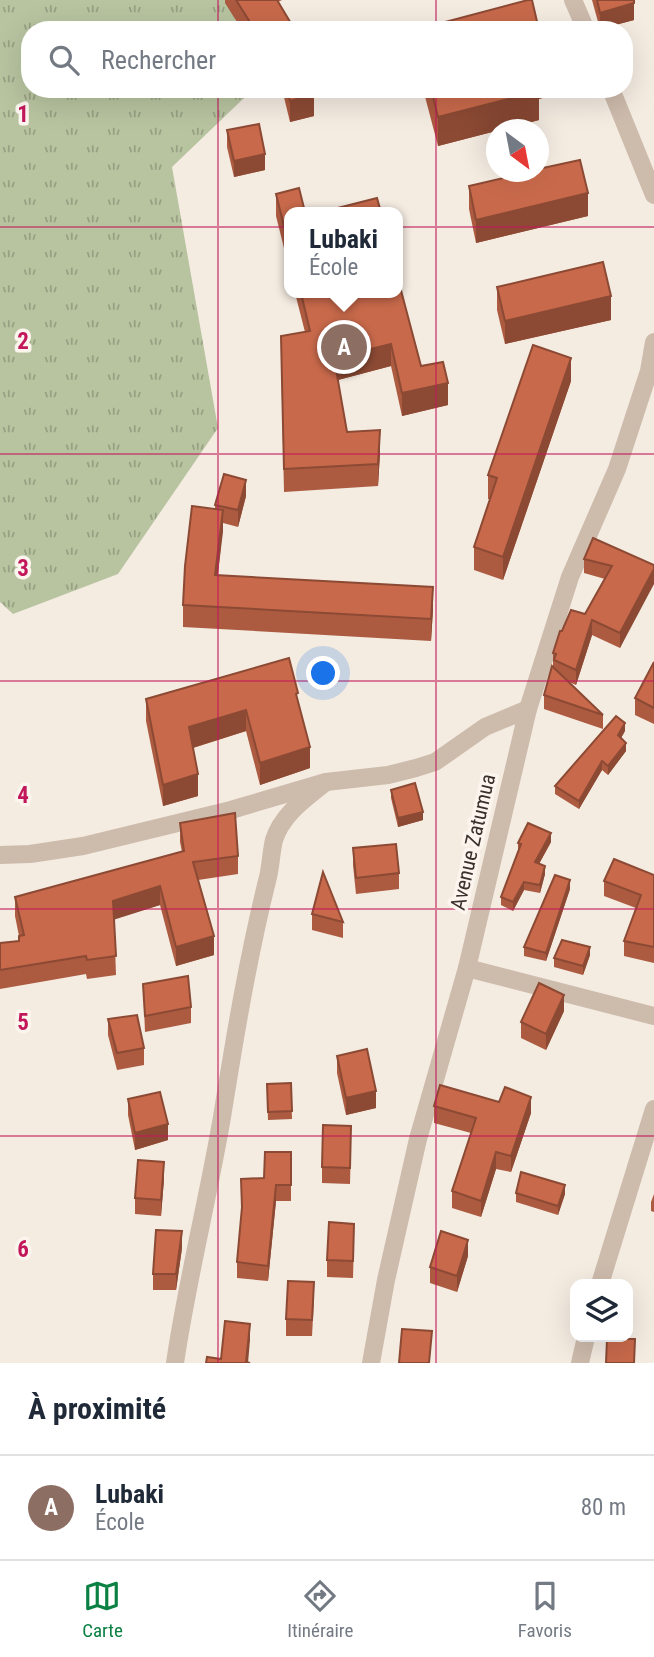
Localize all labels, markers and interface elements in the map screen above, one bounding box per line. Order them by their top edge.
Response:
search box [21,21,633,98]
icon: search [45,41,83,79]
text: Rechercher [101,45,216,75]
text: 1 [17,101,29,128]
north arrow [486,119,549,182]
popup [284,207,403,298]
text: Lubaki [309,224,378,254]
text: École [309,254,358,281]
pin: A [321,321,367,373]
text: 2 [17,328,29,355]
text: 3 [17,555,29,582]
your location [306,656,340,690]
street label: Avenue Zatumua [446,772,500,912]
text: 4 [17,782,29,809]
text: 5 [17,1009,29,1036]
text: 6 [17,1236,29,1263]
map controls [570,1279,633,1342]
button: layers [570,1279,633,1342]
text: À proximité [28,1391,166,1426]
text: Lubaki [95,1479,164,1509]
text: A [44,1494,58,1521]
text: 80 m [581,1494,626,1521]
text: École [95,1509,144,1536]
tab: Carte [82,1577,123,1642]
tab: Itinéraire [287,1577,353,1642]
tab: Favoris [518,1577,572,1642]

